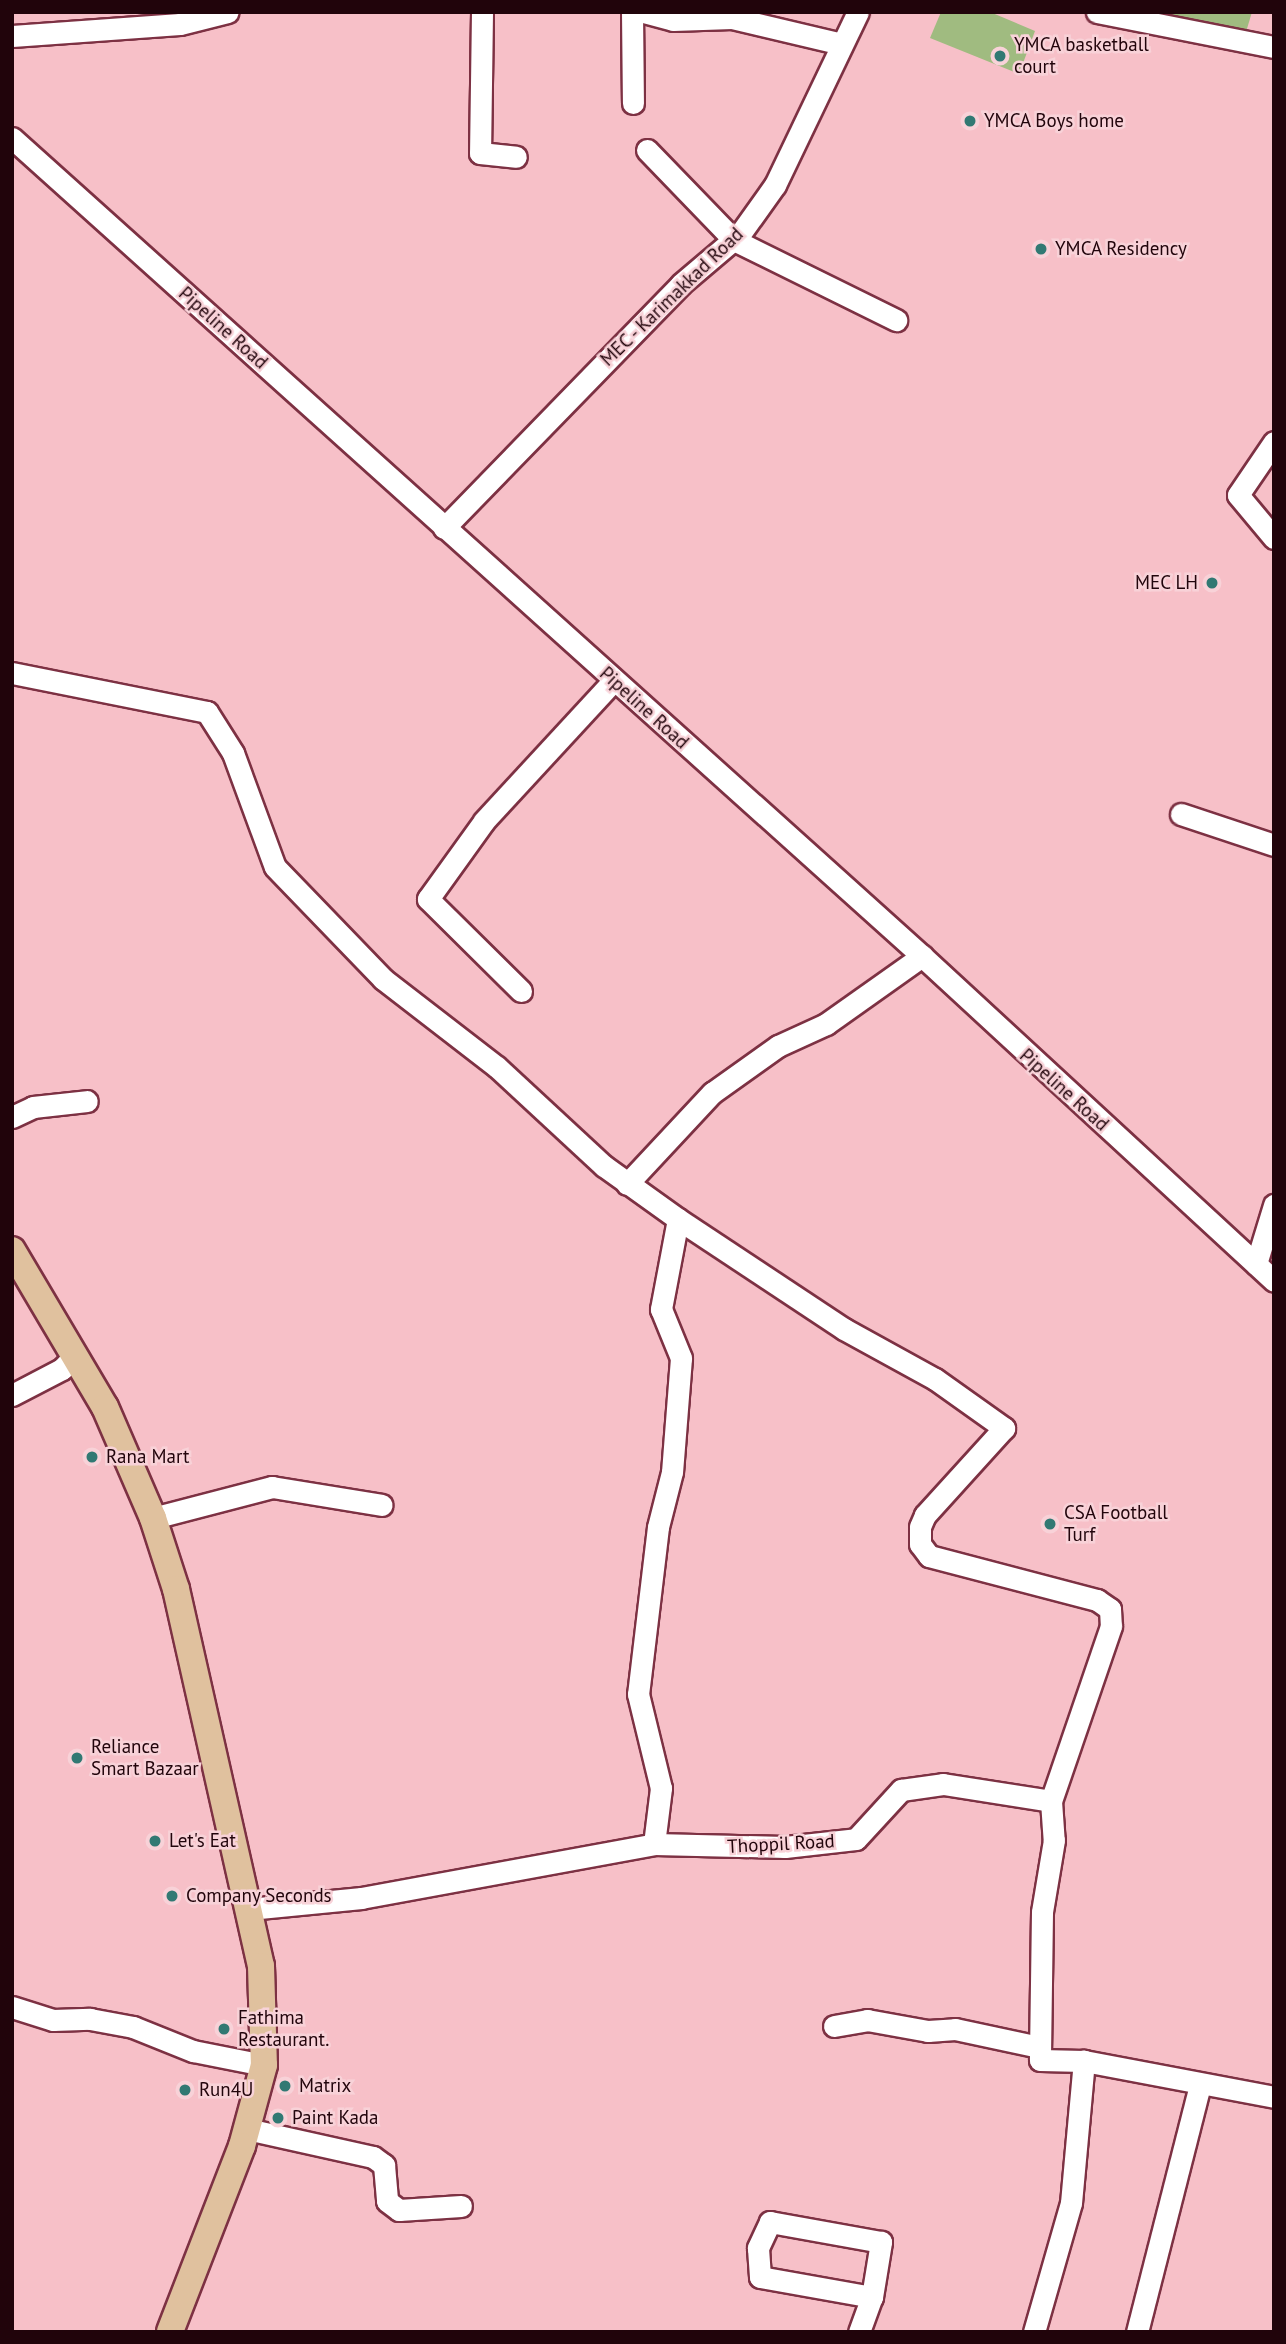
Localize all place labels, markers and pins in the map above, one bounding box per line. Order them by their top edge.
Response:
place label: YMCA basketball court [1014,34,1150,78]
marker: YMCA basketball court [992,48,1008,64]
place label: YMCA Boys home [984,110,1125,132]
marker: YMCA Boys home [962,113,978,129]
place label: YMCA Residency [1055,238,1188,260]
marker: YMCA Residency [1033,241,1049,257]
place label: MEC LH [1134,572,1198,594]
marker: MEC LH [1204,575,1220,591]
place label: Rana Mart [106,1446,189,1468]
marker: Rana Mart [84,1449,100,1465]
place label: CSA Football Turf [1064,1502,1169,1546]
marker: CSA Football Turf [1042,1516,1058,1532]
place label: Reliance Smart Bazaar [91,1736,199,1780]
marker: Reliance Smart Bazaar [69,1750,85,1766]
place label: Let's Eat [169,1830,236,1852]
marker: Let's Eat [147,1833,163,1849]
place label: Company Seconds [186,1885,332,1907]
marker: Company Seconds [164,1888,180,1904]
place label: Fathima Restaurant. [238,2007,329,2051]
marker: Fathima Restaurant. [216,2021,232,2037]
place label: Matrix [299,2075,351,2097]
marker: Matrix [277,2078,293,2094]
place label: Run4U [199,2079,253,2101]
marker: Run4U [177,2082,193,2098]
place label: Paint Kada [292,2107,379,2129]
marker: Paint Kada [270,2110,286,2126]

